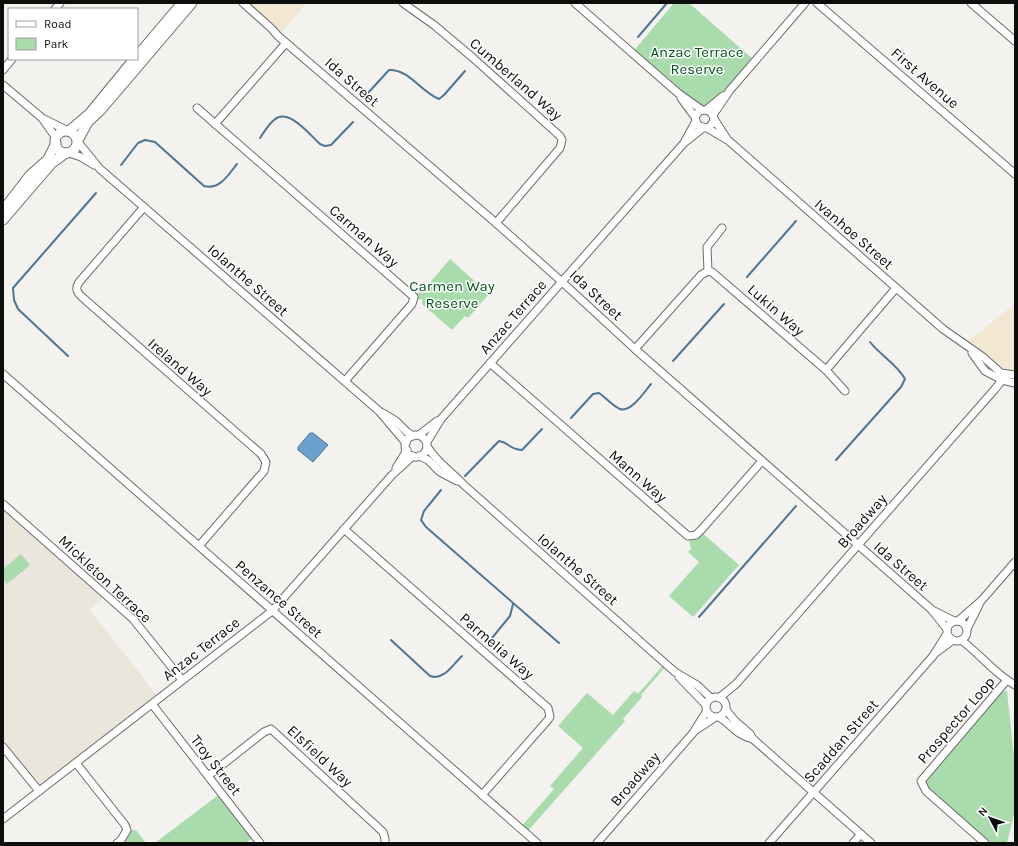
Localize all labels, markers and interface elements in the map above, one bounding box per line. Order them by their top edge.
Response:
legend [8,8,138,60]
text: Road [44,17,72,31]
street label: Cumberland Way [466,34,566,124]
text: Park [44,37,69,51]
park label: Anzac Terrace Reserve [651,43,743,78]
street label: First Avenue [887,44,963,112]
street label: Ida Street [321,54,383,111]
street label: Ivanhoe Street [811,195,897,273]
street label: Carman Way [326,201,402,271]
street label: Iolanthe Street [204,240,292,320]
street label: Ida Street [566,266,627,324]
street label: Anzac Terrace [476,276,550,358]
park label: Carmen Way Reserve [409,277,495,312]
street label: Lukin Way [744,280,808,340]
street label: Ireland Way [144,334,216,400]
street label: Mann Way [605,446,671,506]
street label: Broadway [833,490,891,552]
street label: Iolanthe Street [534,529,622,609]
street label: Mickleton Terrace [55,531,155,627]
street label: Ida Street [870,538,932,595]
street label: Penzance Street [232,556,327,642]
street label: Parmelia Way [456,609,538,683]
street label: Anzac Terrace [159,613,243,685]
street label: Prospector Loop [913,673,999,767]
street label: Scaddan Street [800,695,882,786]
street label: Elsfield Way [284,721,356,791]
street label: Troy Street [187,731,245,799]
street label: Broadway [606,748,664,810]
north arrow [970,798,1010,838]
text: N [975,805,990,819]

